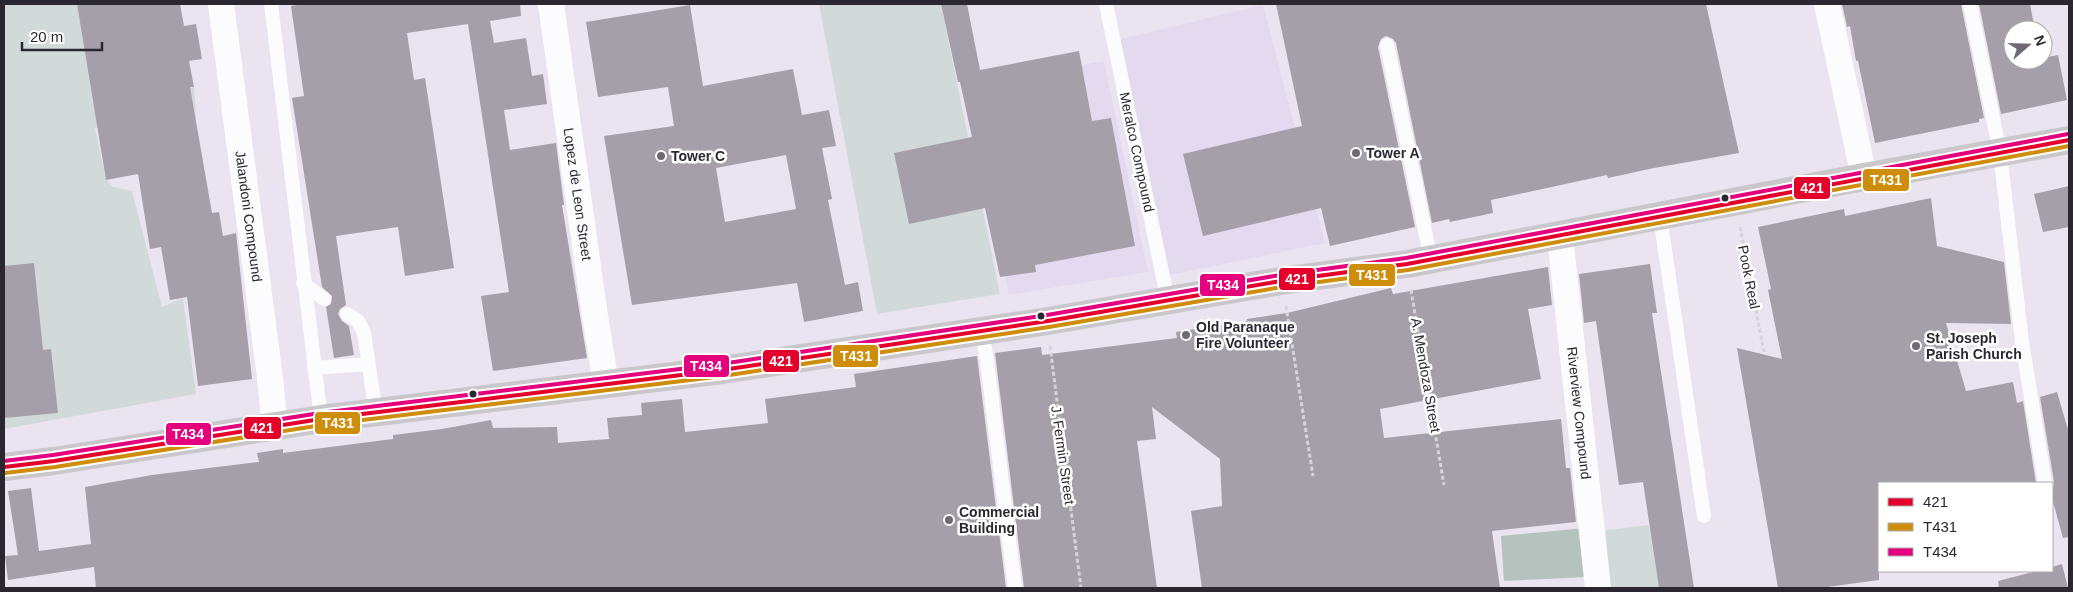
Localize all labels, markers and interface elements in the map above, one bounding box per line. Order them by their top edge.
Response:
scale bar [22,20,102,52]
north arrow [2003,20,2053,70]
text: 20 m [30,28,63,45]
text: N [2031,33,2049,48]
street label: Meralco Compound [1116,91,1158,213]
street label: Lopez de Leon Street [561,127,595,262]
place label: Tower A [1366,145,1420,161]
marker: Tower A [1350,147,1362,159]
place label: Tower C [671,148,725,164]
street label: Jalandoni Compound [232,149,265,283]
marker: Tower C [655,150,667,162]
line badge: T431 [1862,168,1910,192]
text: T431 [1870,172,1902,188]
line badge: 421 [1793,176,1831,200]
text: 421 [1800,180,1824,196]
unlabelled marker [1720,193,1730,203]
street label: Pook Real [1735,244,1763,310]
line badge: T431 [1348,263,1396,287]
line badge: 421 [1278,267,1316,291]
text: T431 [1356,267,1388,283]
text: 421 [1285,271,1309,287]
line badge: T434 [1199,273,1246,297]
text: T434 [1207,277,1239,293]
unlabelled marker [1036,311,1046,321]
street label: A. Mendoza Street [1408,317,1444,434]
place label: Old Paranaque Fire Volunteer [1196,319,1295,351]
marker: Old Paranaque Fire Volunteer [1180,329,1192,341]
place label: St. Joseph Parish Church [1926,330,2022,362]
marker: St. Joseph Parish Church [1910,340,1922,352]
line badge: T431 [832,344,879,368]
street label: Riverview Compound [1564,346,1594,480]
text: T431 [840,348,872,364]
line badge: 421 [762,349,800,373]
text: 421 [769,353,793,369]
line badge: T434 [683,354,730,378]
text: T434 [690,358,722,374]
unlabelled marker [468,389,478,399]
street label: J. Fermin Street [1048,405,1078,506]
line badge: T431 [314,411,361,435]
text: T431 [322,415,354,431]
line badge: 421 [243,416,282,440]
text: 421 [250,420,274,436]
line badge: T434 [165,422,212,446]
text: T434 [172,426,204,442]
legend [1878,482,2053,572]
text: 421 [1923,493,1948,510]
place label: Commercial Building [959,504,1039,536]
marker: Commercial Building [943,514,955,526]
text: T431 [1923,518,1957,535]
text: T434 [1923,543,1957,560]

